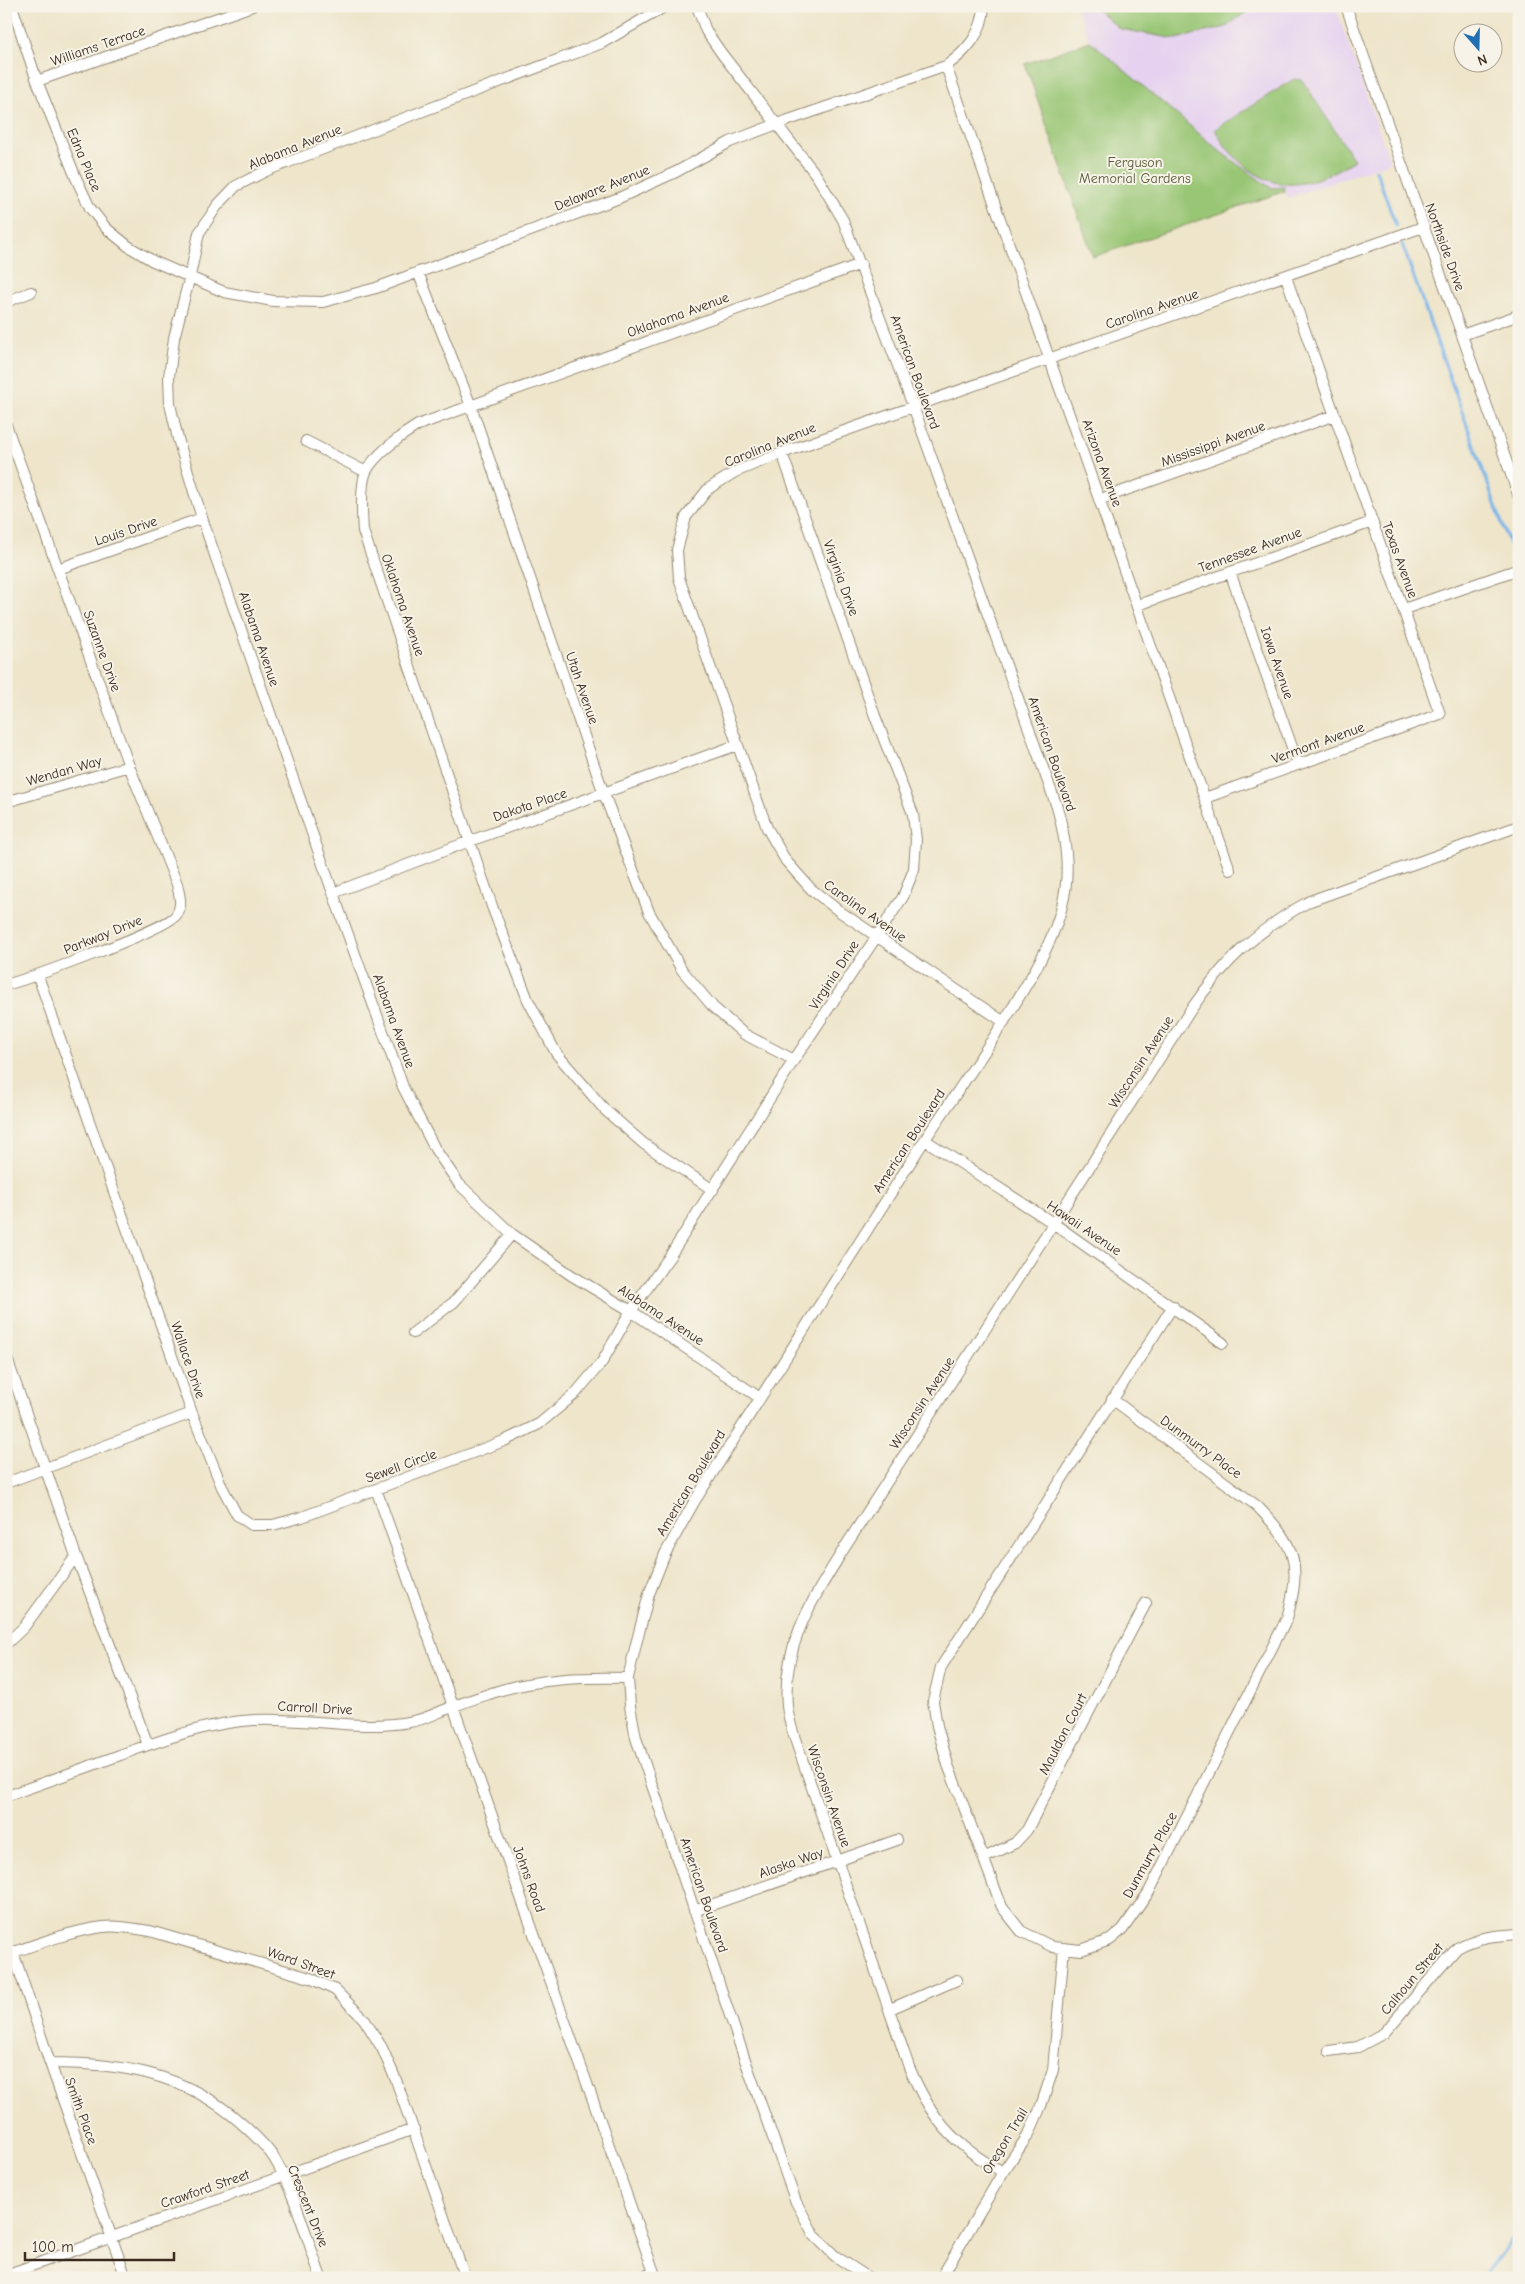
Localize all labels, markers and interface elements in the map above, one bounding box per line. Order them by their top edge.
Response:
street label: Williams Terrace [48,22,148,70]
north arrow [1452,22,1502,72]
text: N [1475,50,1489,69]
street label: Alabama Avenue [246,121,344,173]
street label: Edna Place [63,126,105,194]
park label: Ferguson Memorial Gardens [1079,154,1191,187]
street label: Delaware Avenue [552,161,652,215]
street label: Northside Drive [1421,201,1469,293]
street label: Carolina Avenue [1103,285,1201,333]
street label: Oklahoma Avenue [625,289,731,341]
street label: American Boulevard [886,312,944,432]
street label: Arizona Avenue [1078,417,1126,509]
street label: Mississippi Avenue [1158,417,1268,471]
street label: Carolina Avenue [722,419,818,471]
street label: Louis Drive [92,512,160,550]
street label: Texas Avenue [1378,520,1422,600]
street label: Tennessee Avenue [1196,523,1304,577]
street label: Virginia Drive [819,538,863,618]
street label: Oklahoma Avenue [378,552,428,658]
street label: Alabama Avenue [235,589,283,689]
street label: Suzanne Drive [79,608,125,694]
street label: Iowa Avenue [1257,625,1297,701]
street label: Utah Avenue [562,650,602,726]
street label: American Boulevard [1024,694,1080,814]
street label: Vermont Avenue [1269,718,1367,768]
street label: Wendan Way [24,752,104,790]
street label: Dakota Place [491,784,569,826]
street label: Carolina Avenue [820,876,910,946]
street label: Parkway Drive [61,912,145,958]
street label: Virginia Drive [805,937,863,1013]
street label: Alabama Avenue [369,971,419,1071]
street label: Wisconsin Avenue [1105,1012,1177,1112]
street label: American Boulevard [869,1086,949,1196]
street label: Hawaii Avenue [1043,1197,1125,1259]
street label: Alabama Avenue [615,1281,707,1349]
street label: Wallace Drive [167,1319,209,1401]
street label: Wisconsin Avenue [886,1353,958,1453]
street label: Dunmurry Place [1157,1412,1245,1482]
street label: American Boulevard [653,1427,729,1539]
street label: Sewell Circle [363,1445,439,1487]
street label: Mauldon Court [1035,1690,1091,1778]
street label: Carroll Drive [277,1698,353,1718]
street label: Wisconsin Avenue [804,1743,854,1849]
street label: Dunmurry Place [1119,1809,1181,1901]
street label: American Boulevard [676,1835,732,1955]
street label: Johns Road [509,1843,549,1915]
street label: Alaska Way [756,1844,826,1882]
street label: Calhoun Street [1377,1939,1448,2018]
street label: Ward Street [265,1943,338,1983]
street label: Smith Place [61,2075,101,2147]
street label: Oregon Trail [978,2105,1032,2177]
street label: Crescent Drive [284,2162,332,2250]
street label: Crawford Street [158,2166,253,2212]
scale bar [25,2229,174,2261]
text: 100 m [32,2238,74,2256]

